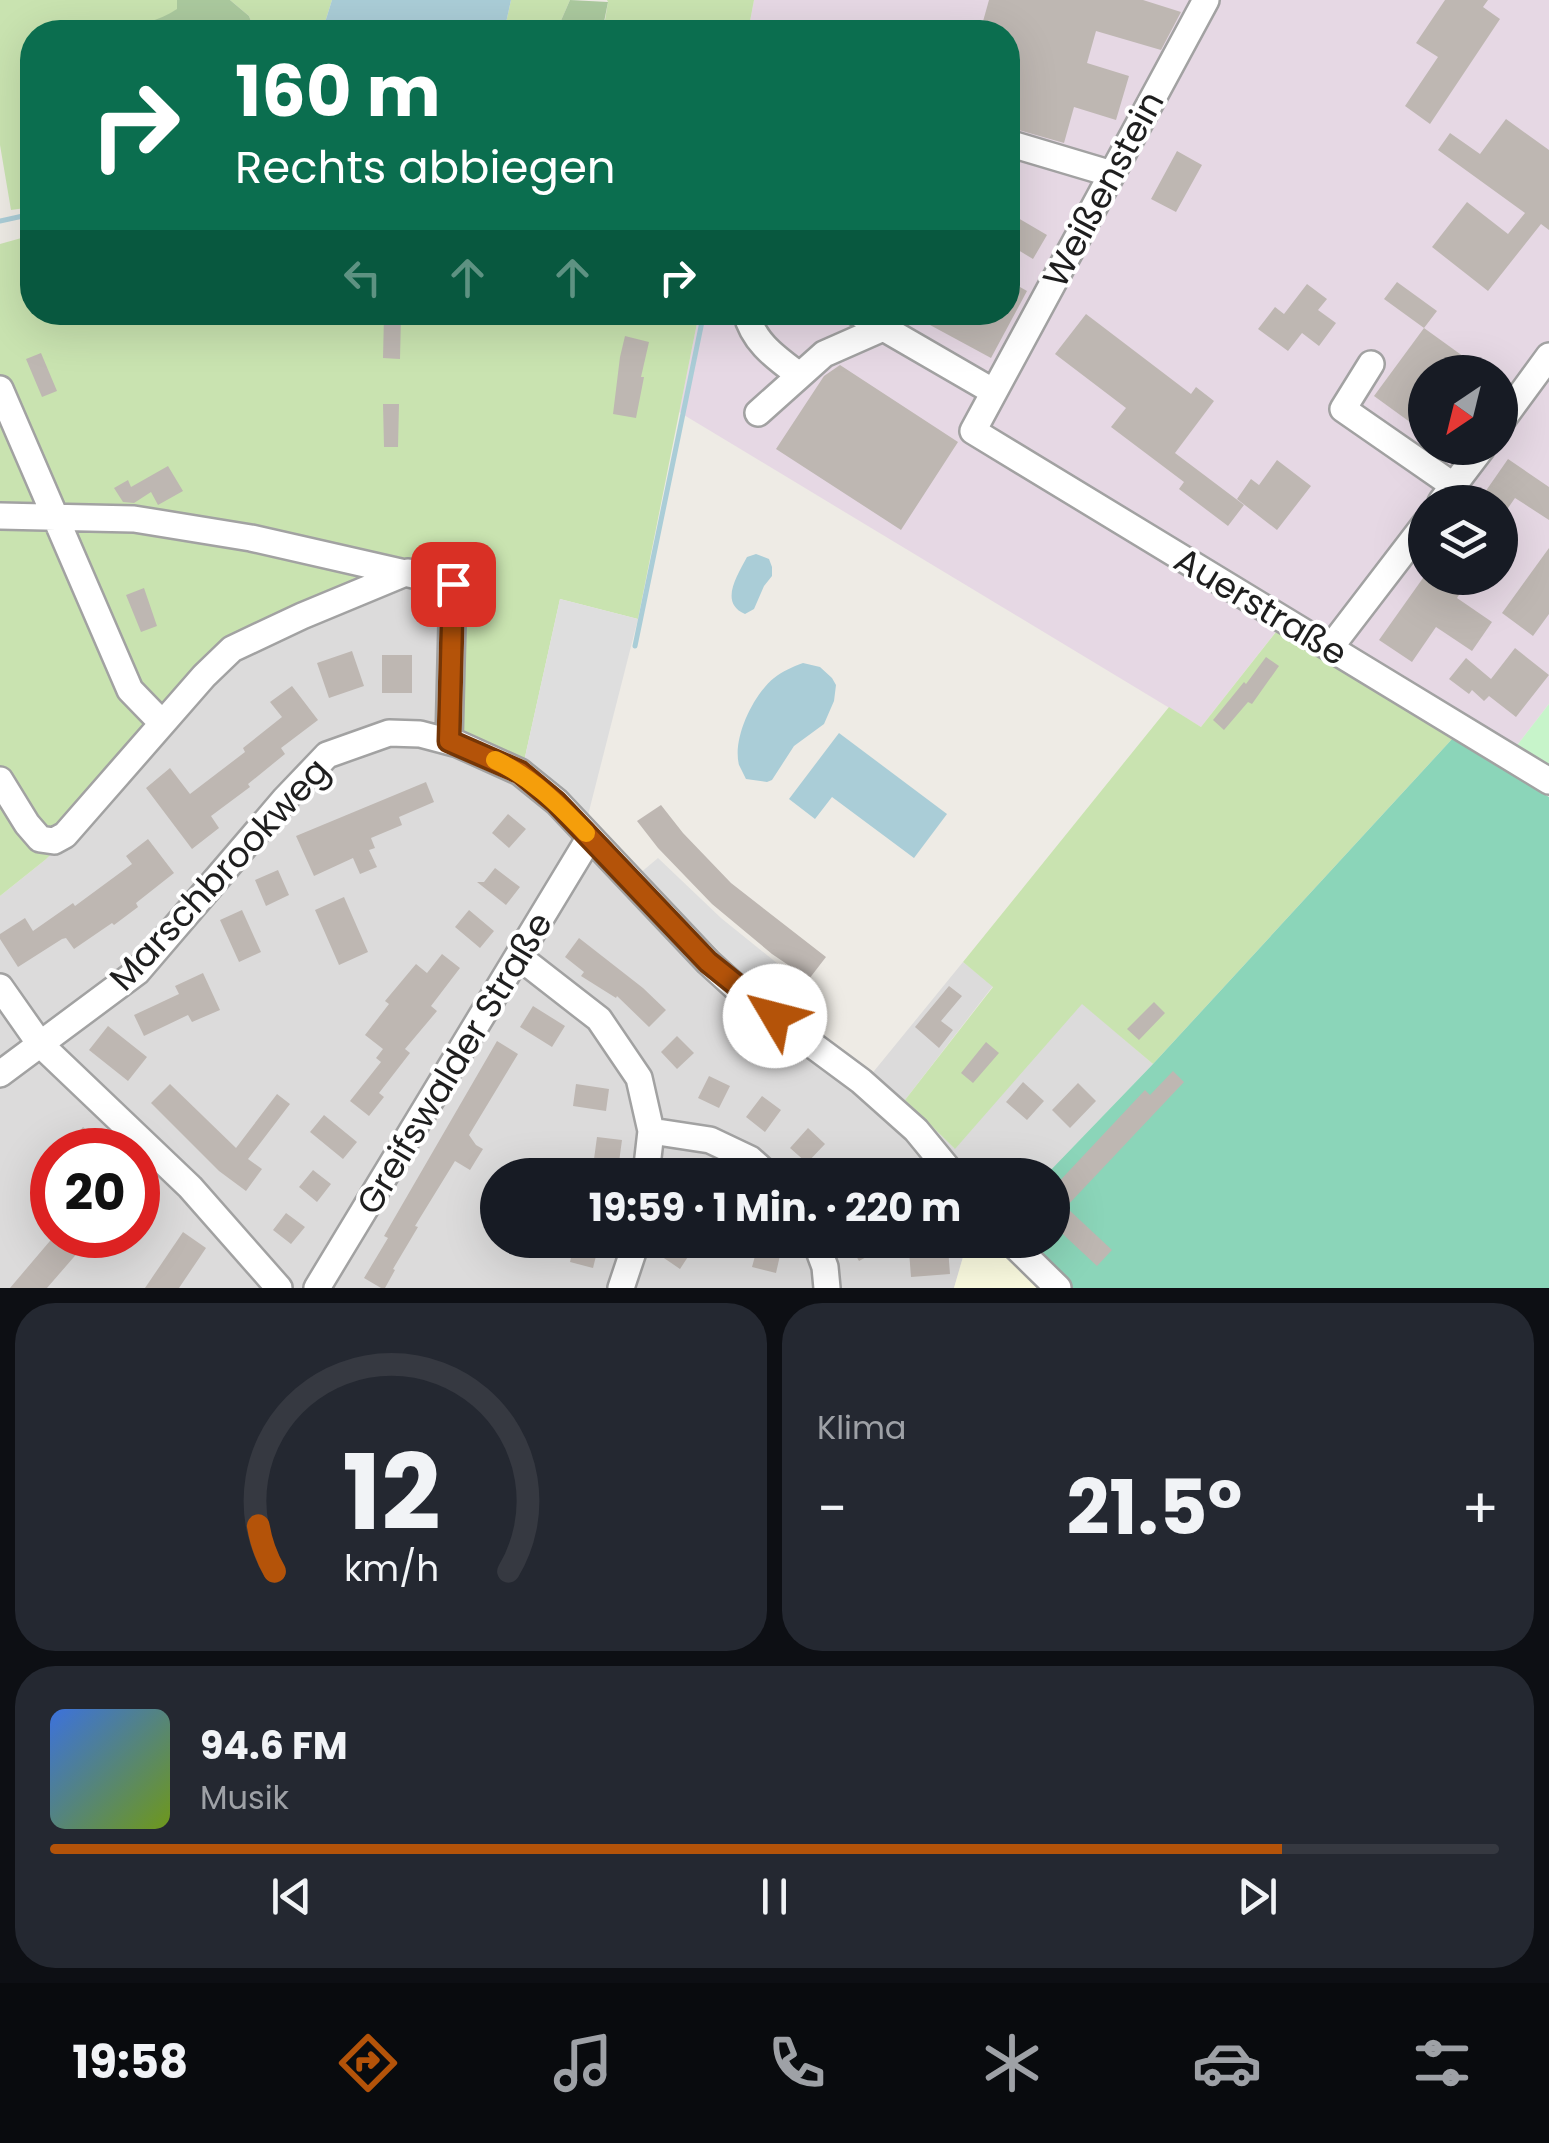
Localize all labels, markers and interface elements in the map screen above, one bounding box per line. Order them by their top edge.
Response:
text: 160 m [235,42,441,141]
icon: right [70,60,200,190]
street label: Weißenstein [1031,82,1175,296]
text: Rechts abbiegen [235,136,616,199]
icon: left [335,250,390,305]
icon: ahead [440,250,495,305]
icon: ahead [545,250,600,305]
icon: right [650,250,705,305]
north arrow [1408,355,1518,465]
map controls [1408,355,1518,595]
button: layers [1408,485,1518,595]
street label: Auerstraße [1165,535,1357,677]
pin [411,542,496,627]
icon: arrive [426,557,481,612]
street label: Marschbrookweg [98,747,340,1001]
street label: Greifswalder Straße [344,903,564,1223]
position arrow [723,964,827,1068]
speed limit sign: 20 [30,1128,160,1258]
text: 19:59 · 1 Min. · 220 m [589,1181,961,1234]
text: Klima [817,1405,907,1450]
text: 12 [342,1420,440,1565]
text: 21.5° [1067,1455,1242,1560]
text: − [817,1470,847,1547]
text: + [1461,1470,1499,1547]
text: km/h [343,1543,439,1594]
text: 94.6 FM [200,1719,348,1772]
text: Musik [200,1775,289,1820]
icon: previous [264,1869,319,1924]
icon: pause [747,1869,802,1924]
icon: next [1230,1869,1285,1924]
icon: directions [333,2028,403,2098]
icon: music [548,2028,618,2098]
icon: phone [762,2028,832,2098]
icon: climate [977,2028,1047,2098]
icon: car [1192,2028,1262,2098]
icon: filters [1407,2028,1477,2098]
text: 19:58 [72,2031,188,2094]

